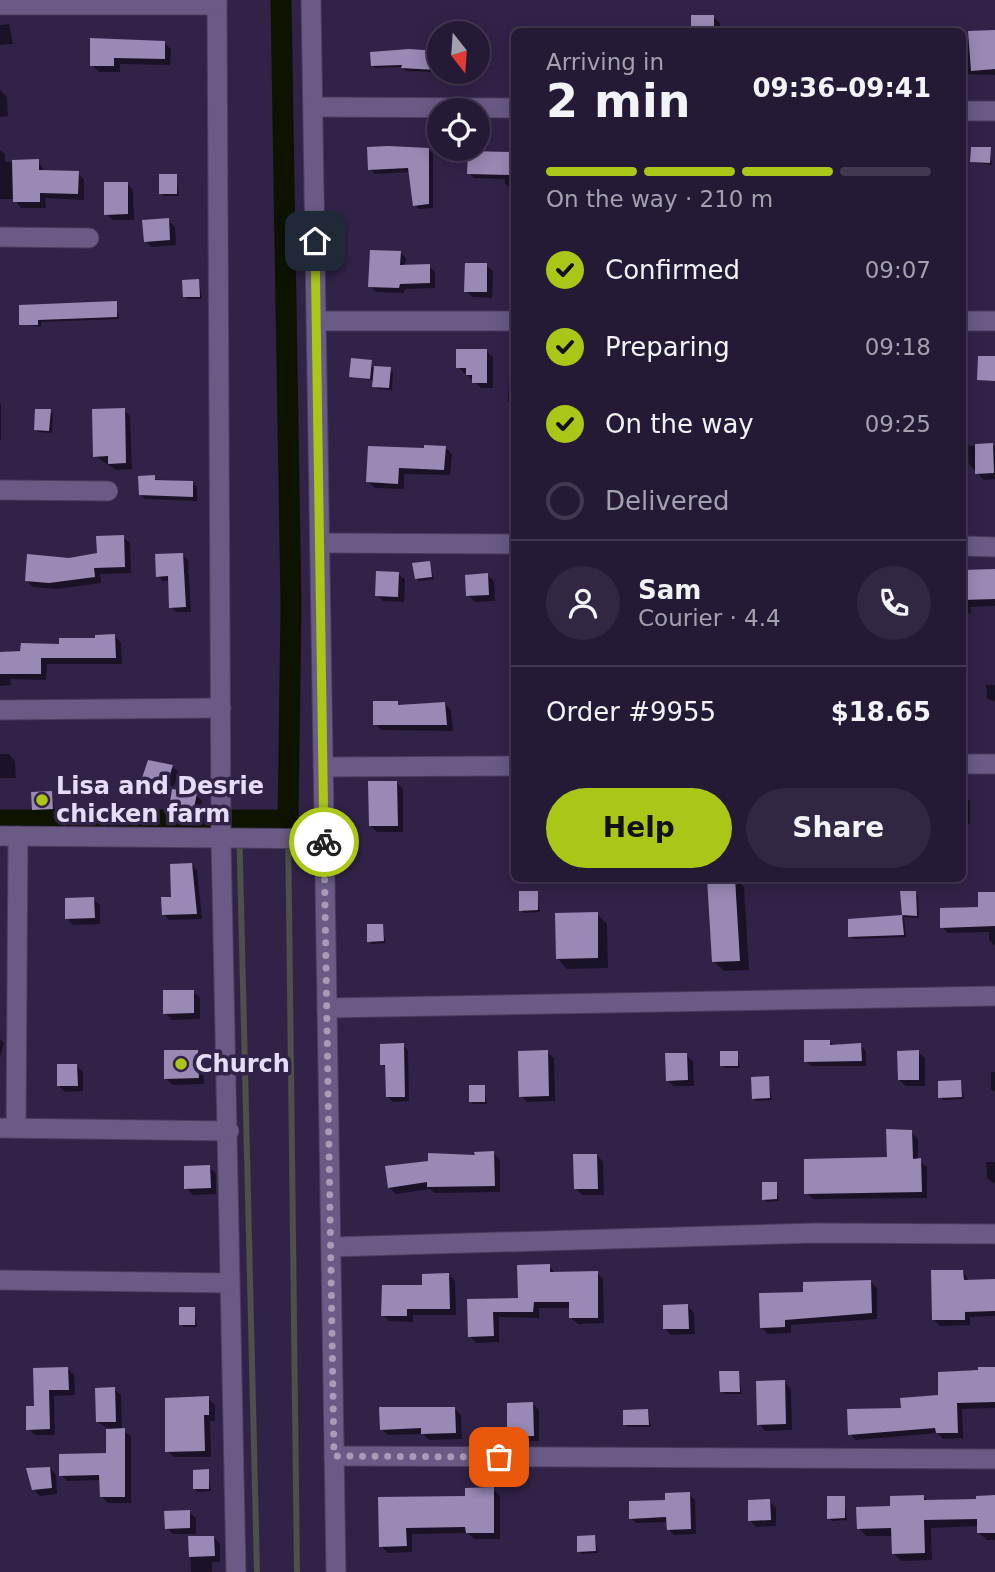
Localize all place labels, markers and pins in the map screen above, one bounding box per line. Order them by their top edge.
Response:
pin [285,211,345,271]
place label: Lisa and Desrie chicken farm [56,772,264,828]
marker: Lisa and Desrie chicken farm [34,792,50,808]
place label: Church [195,1050,290,1078]
marker: Church [173,1056,189,1072]
pin [469,1427,529,1487]

